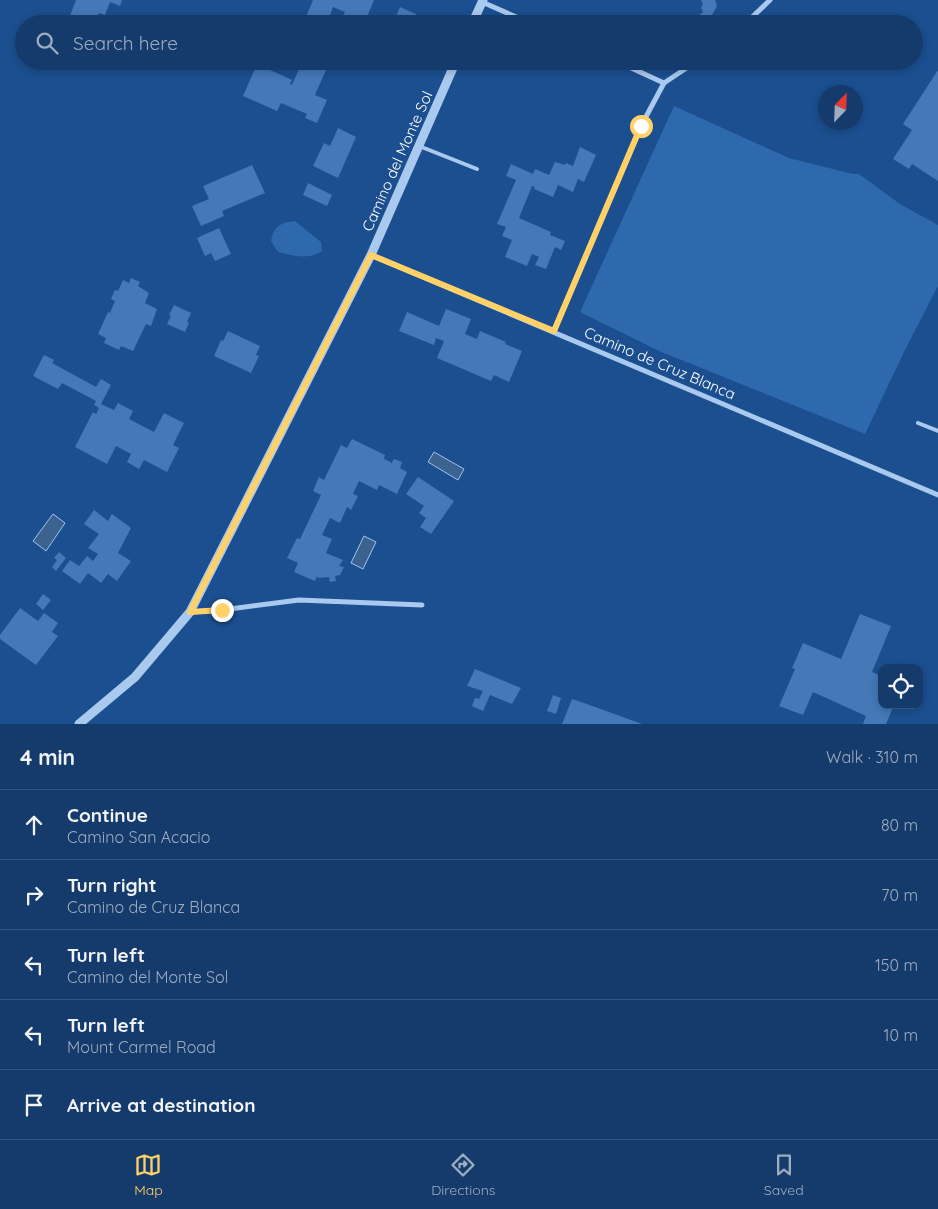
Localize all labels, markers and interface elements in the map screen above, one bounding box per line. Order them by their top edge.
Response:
search box [15,15,923,70]
icon: search [33,29,61,57]
text: Search here [73,31,178,55]
north arrow [818,85,863,130]
street label: Camino del Monte Sol [358,88,436,234]
route start [630,115,653,138]
street label: Camino de Cruz Blanca [582,323,738,403]
route end [211,599,234,622]
map controls [878,664,923,709]
button: locate [878,664,923,709]
text: 4 min [20,744,75,770]
text: Walk · 310 m [826,747,918,767]
text: Continue [67,803,148,827]
icon: ahead [20,811,48,839]
text: 80 m [881,815,918,835]
text: Camino San Acacio [67,827,210,847]
text: Turn right [67,873,156,897]
icon: right [20,881,48,909]
text: 70 m [881,885,918,905]
text: Camino de Cruz Blanca [67,897,240,917]
text: Turn left [67,943,145,967]
icon: left [20,951,48,979]
text: 150 m [875,955,918,975]
text: Camino del Monte Sol [67,967,228,987]
text: Turn left [67,1013,145,1037]
icon: left [20,1021,48,1049]
text: 10 m [884,1025,918,1045]
text: Mount Carmel Road [67,1037,216,1057]
icon: arrive [20,1091,48,1119]
text: Arrive at destination [67,1093,256,1117]
tab: Map [134,1151,163,1199]
tab: Directions [431,1151,495,1199]
tab: Saved [764,1151,804,1199]

